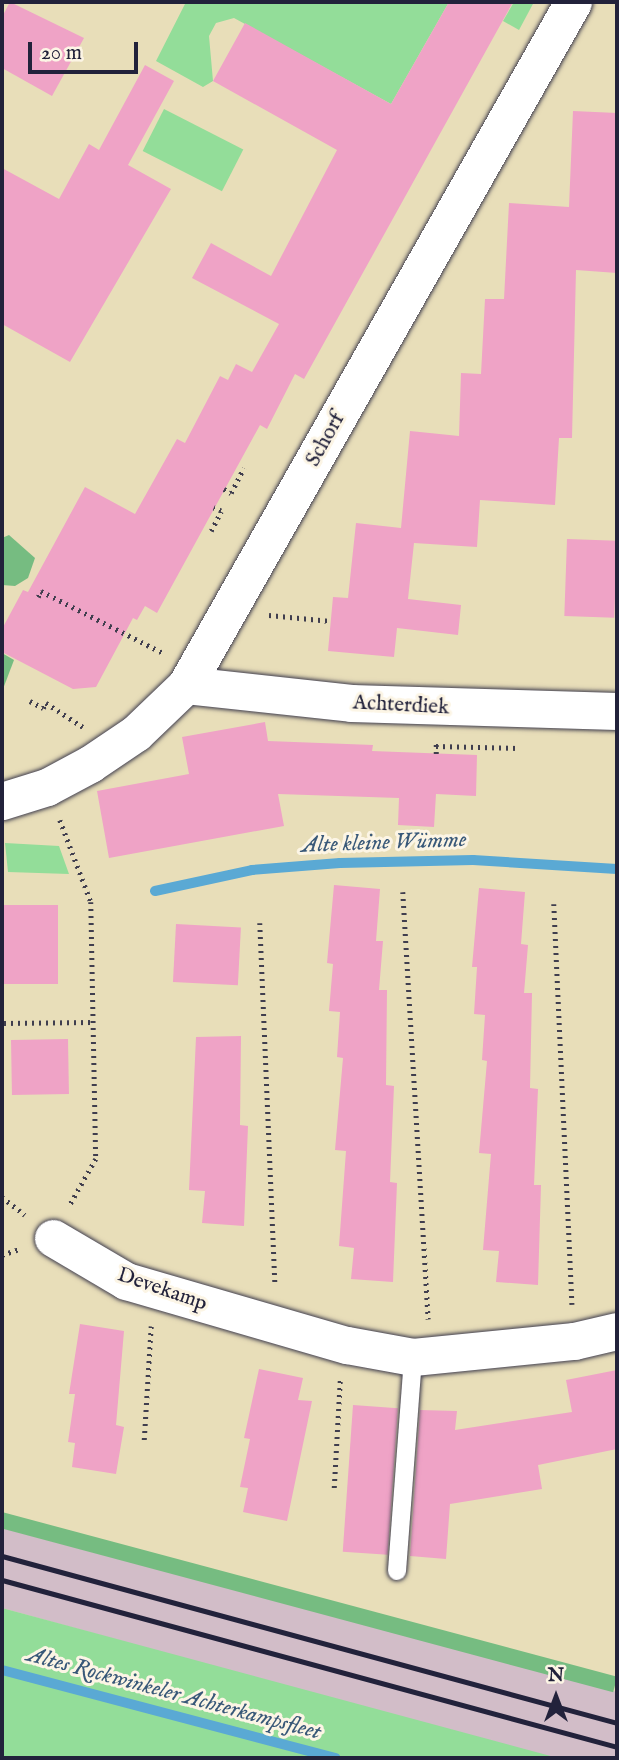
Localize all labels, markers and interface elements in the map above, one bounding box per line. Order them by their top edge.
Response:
scale bar [32,28,142,72]
text: 20 m [41,40,82,67]
street label: Schorf [301,409,351,471]
street label: Achterdiek [352,691,450,721]
water label: Alte kleine Wümme [301,826,467,860]
street label: Devekamp [114,1263,210,1317]
water label: Altes Rockwinkeler Achterkampsfleet [24,1641,324,1747]
north arrow [521,1662,591,1732]
text: N [548,1664,564,1688]

